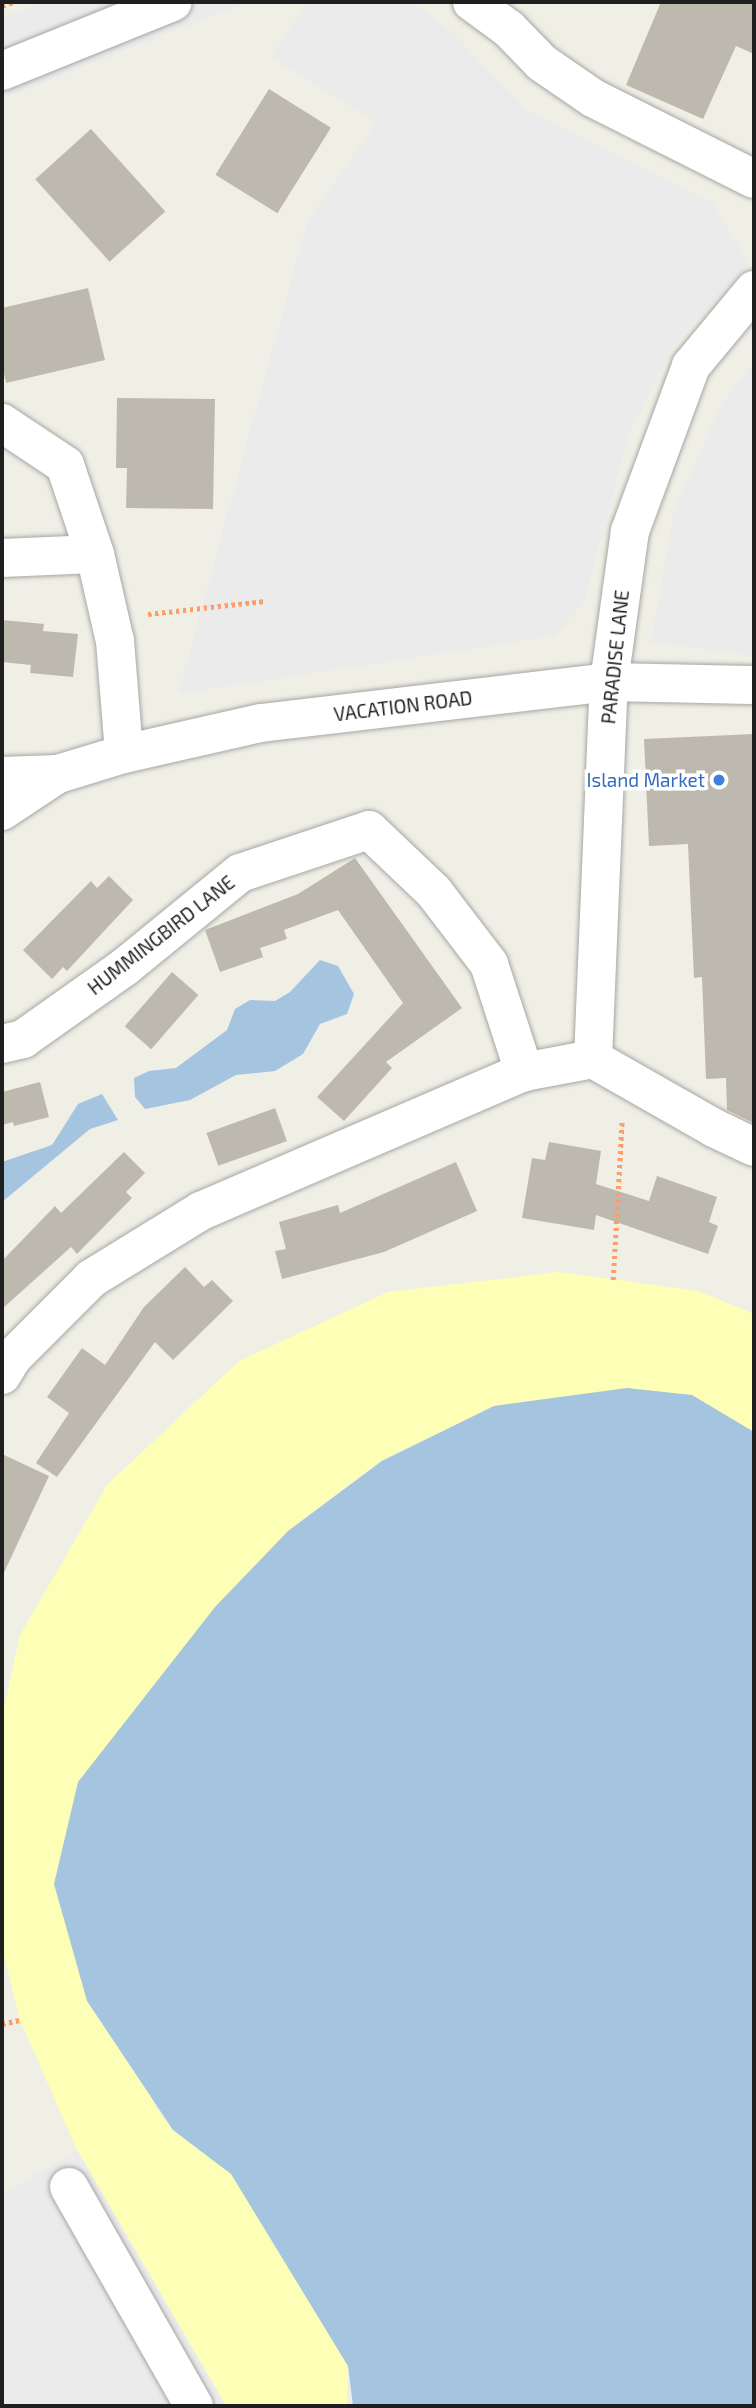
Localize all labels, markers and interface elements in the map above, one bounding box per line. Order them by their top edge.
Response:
street label: PARADISE LANE [597,589,633,725]
street label: VACATION ROAD [332,686,474,726]
place label: Island Market [587,769,705,791]
marker: Island Market [711,772,727,788]
street label: HUMMINGBIRD LANE [83,871,239,999]

